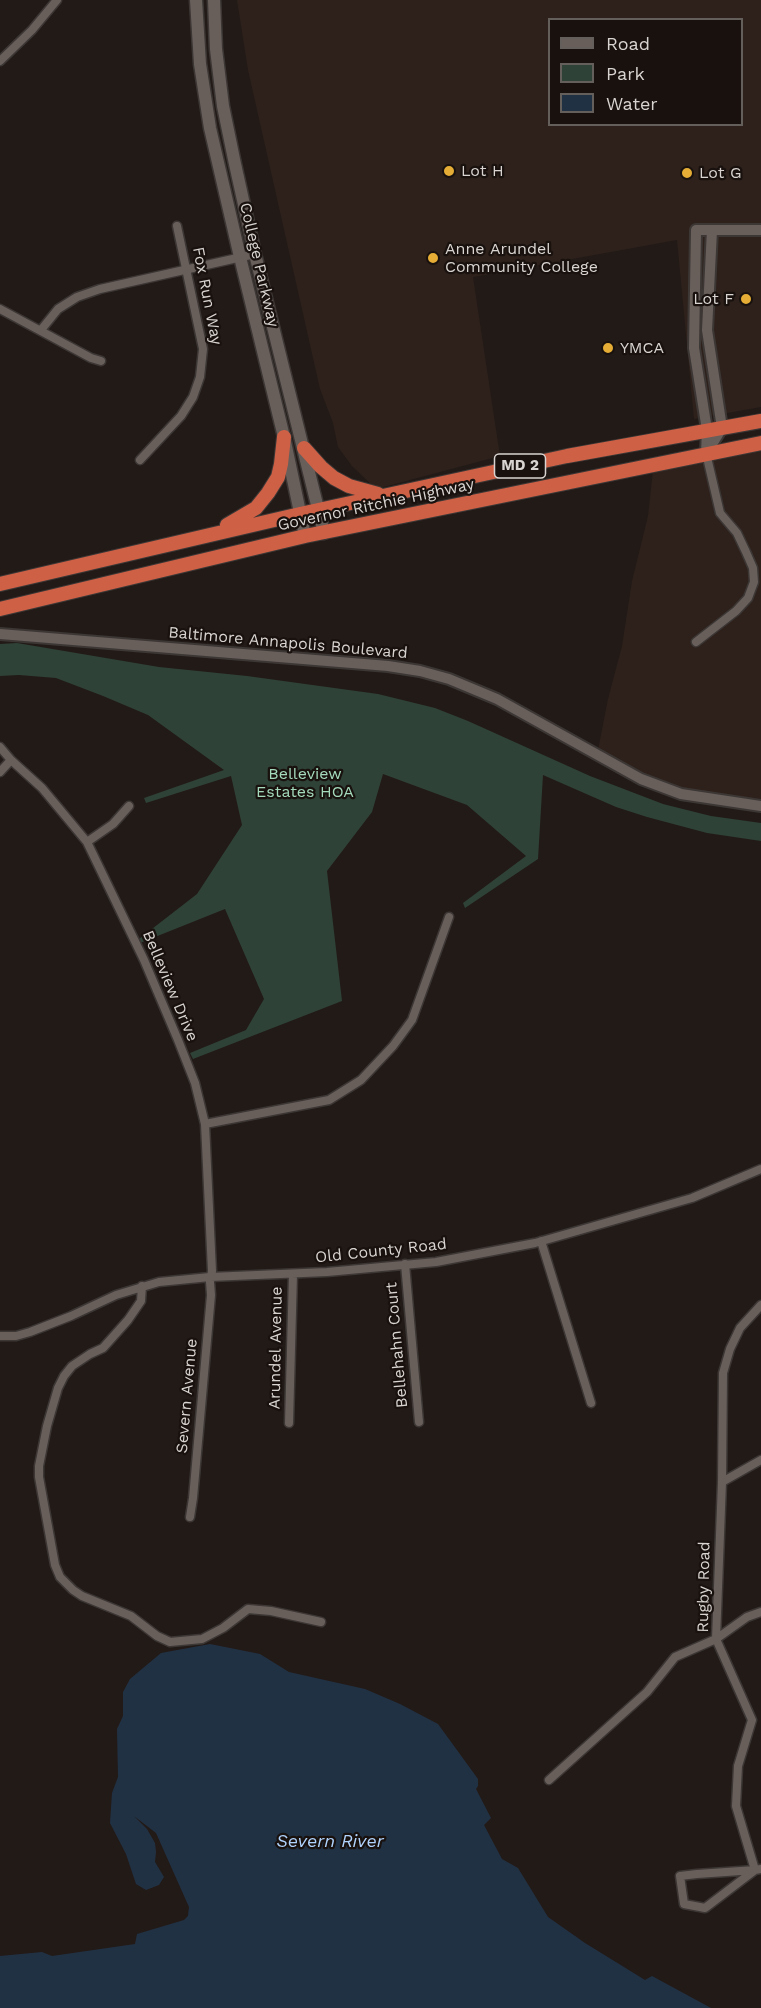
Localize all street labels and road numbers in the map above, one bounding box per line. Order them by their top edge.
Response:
street label: College Parkway [235,201,283,329]
street label: Fox Run Way [188,245,226,347]
road number: MD 2 [494,454,546,478]
street label: Governor Ritchie Highway [276,475,476,535]
street label: Baltimore Annapolis Boulevard [168,623,408,663]
street label: Belleview Drive [138,928,202,1044]
street label: Old County Road [314,1235,448,1267]
street label: Bellehahn Court [382,1281,412,1409]
street label: Arundel Avenue [265,1286,287,1410]
street label: Severn Avenue [172,1338,202,1454]
street label: Rugby Road [694,1541,714,1633]

